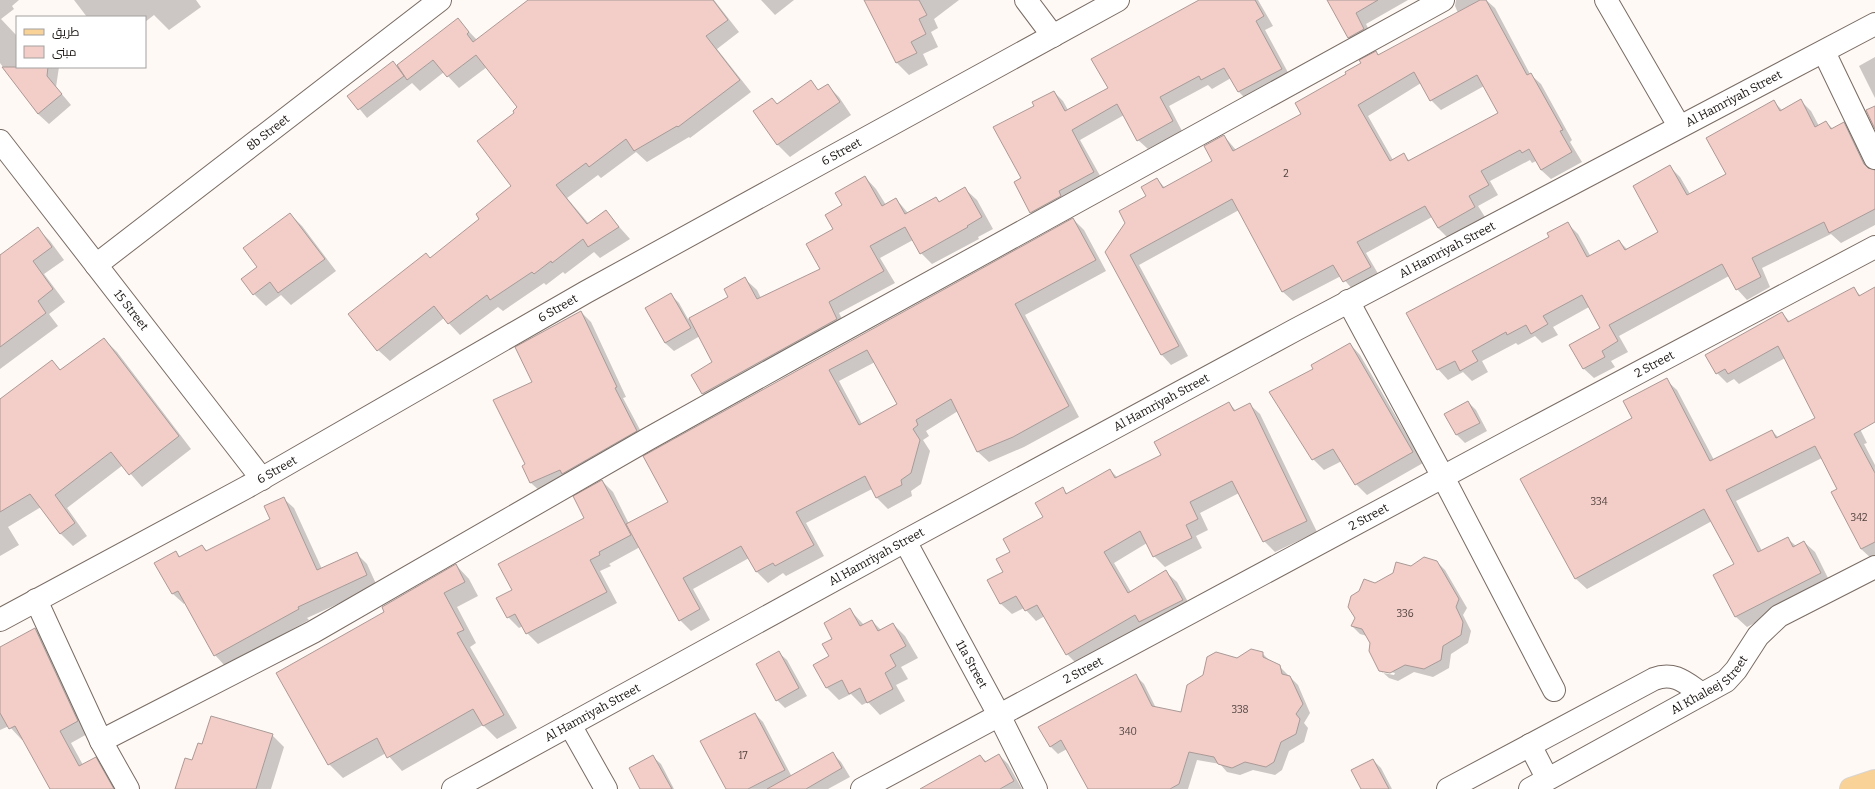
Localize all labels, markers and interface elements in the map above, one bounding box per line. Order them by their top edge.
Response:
legend [16,16,146,68]
text: طريق [52,25,80,39]
text: مبنى [52,45,77,59]
street label: Al Hamriyah Street [1683,67,1785,130]
street label: 8b Street [244,111,293,153]
street label: 6 Street [819,135,864,168]
house number: 2 [1283,168,1289,180]
street label: Al Hamriyah Street [1397,218,1498,281]
street label: 15 Street [111,287,152,334]
street label: 6 Street [535,291,581,325]
street label: 2 Street [1632,348,1677,380]
street label: Al Hamriyah Street [1111,370,1212,434]
street label: 6 Street [255,453,300,487]
house number: 334 [1590,496,1608,508]
street label: 2 Street [1346,500,1391,533]
house number: 342 [1851,512,1867,524]
street label: Al Hamriyah Street [826,525,927,588]
house number: 336 [1396,608,1414,620]
street label: 11a Street [953,638,991,691]
street label: Al Khaleej Street [1668,652,1751,717]
street label: 2 Street [1061,654,1106,687]
street label: Al Hamriyah Street [542,680,643,744]
house number: 338 [1231,704,1249,716]
house number: 340 [1119,726,1137,738]
house number: 17 [739,750,747,762]

